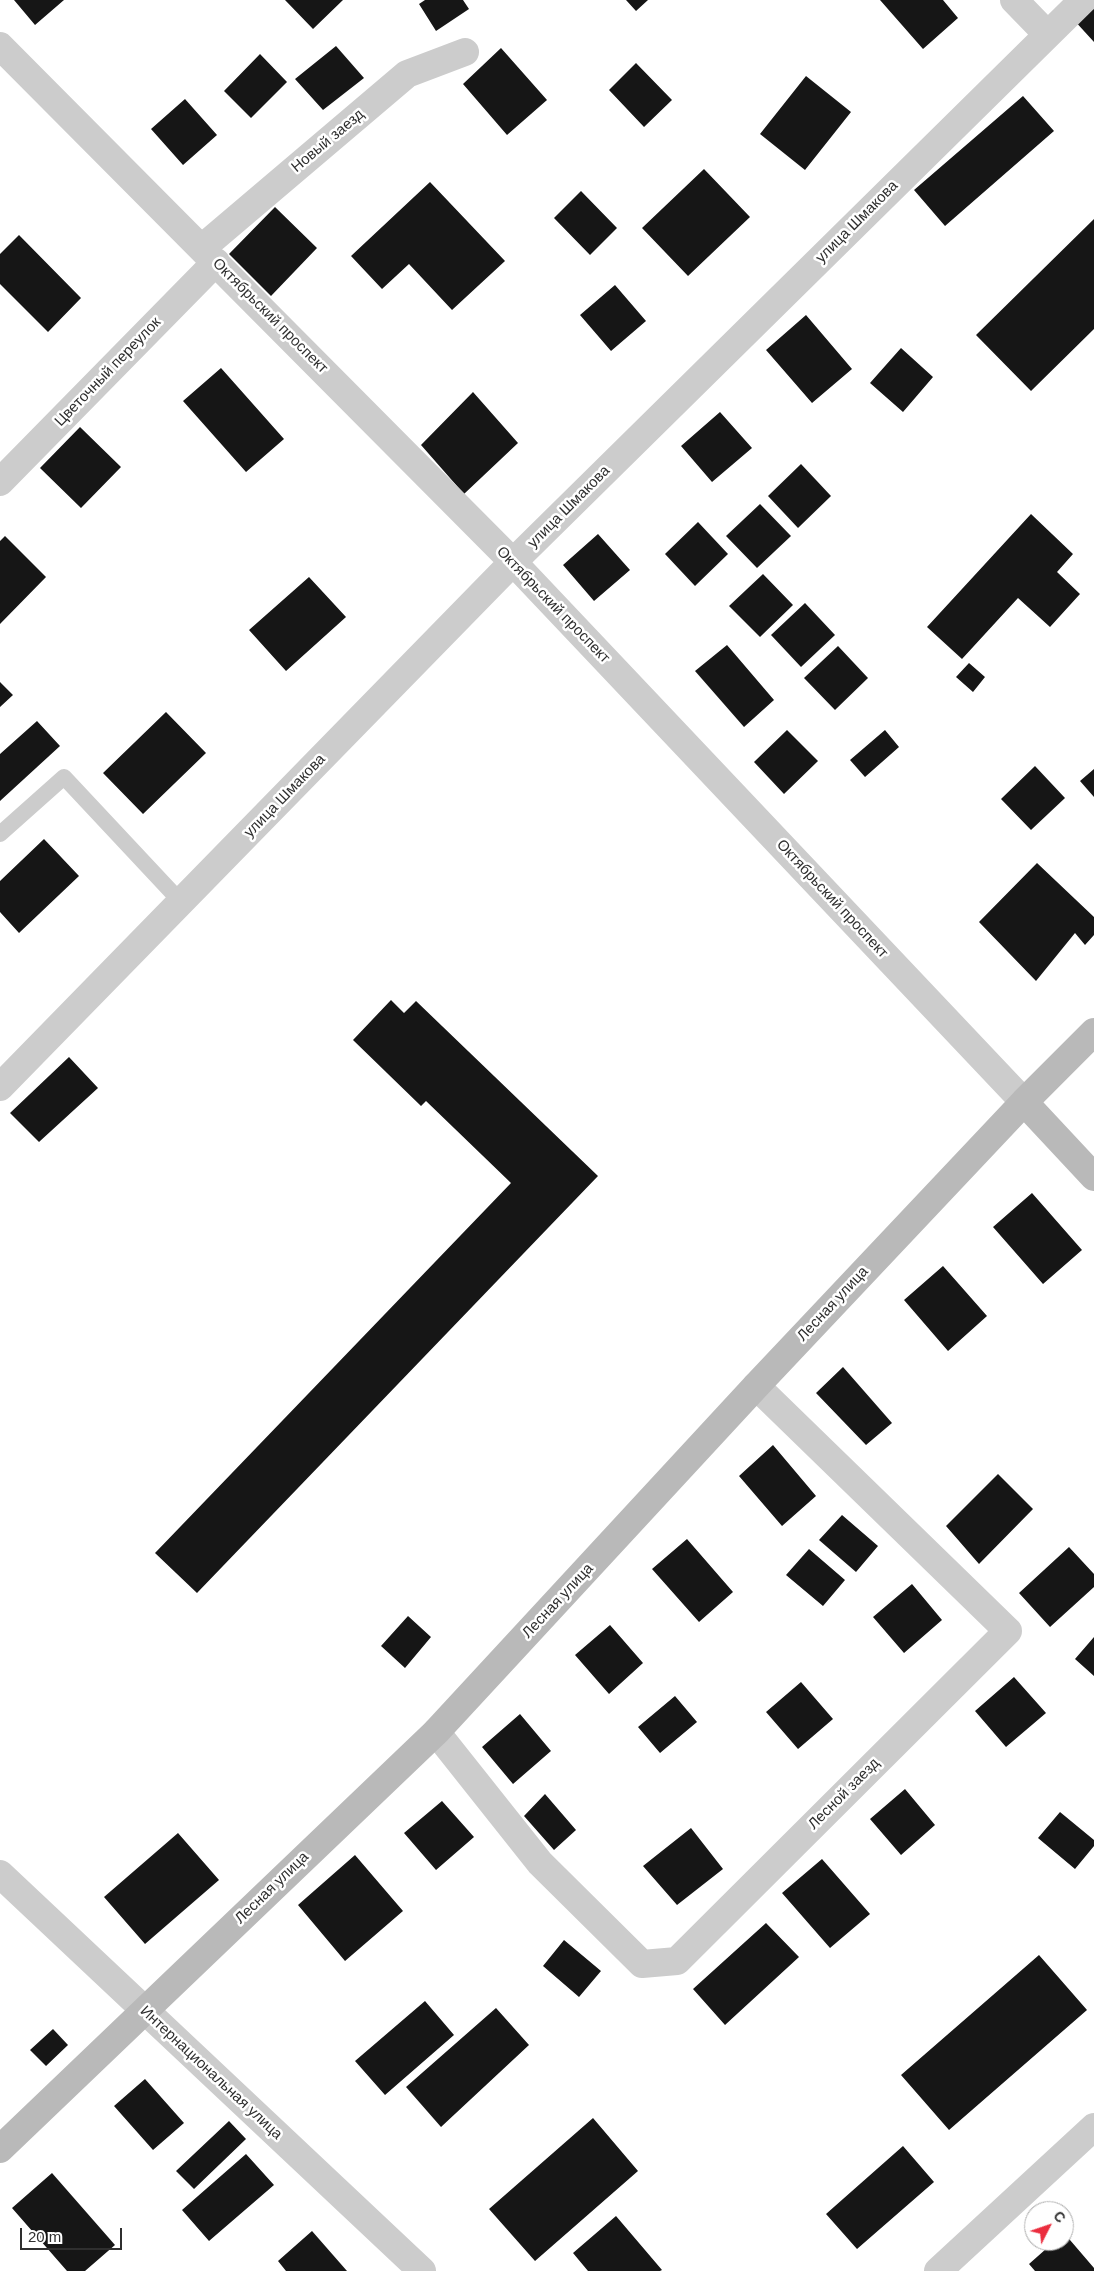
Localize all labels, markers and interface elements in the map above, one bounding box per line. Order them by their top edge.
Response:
street label: Новый заезд [288,106,368,176]
street label: улица Шмакова [812,177,902,267]
street label: Октябрьский проспект [209,255,331,377]
street label: Цветочный переулок [51,314,165,430]
street label: улица Шмакова [524,462,614,552]
street label: Октябрьский проспект [493,543,613,667]
street label: улица Шмакова [241,751,329,841]
street label: Октябрьский проспект [772,836,892,962]
street label: Лесная улица [794,1263,872,1345]
street label: Лесная улица [519,1560,597,1642]
street label: Лесной заезд [805,1755,883,1833]
street label: Лесная улица [231,1848,313,1928]
street label: Интернациональная улица [136,2002,286,2144]
north arrow [1024,2201,1074,2251]
text: С [1050,2208,1069,2226]
scale bar [22,2218,125,2250]
text: 20 m [28,2228,61,2245]

